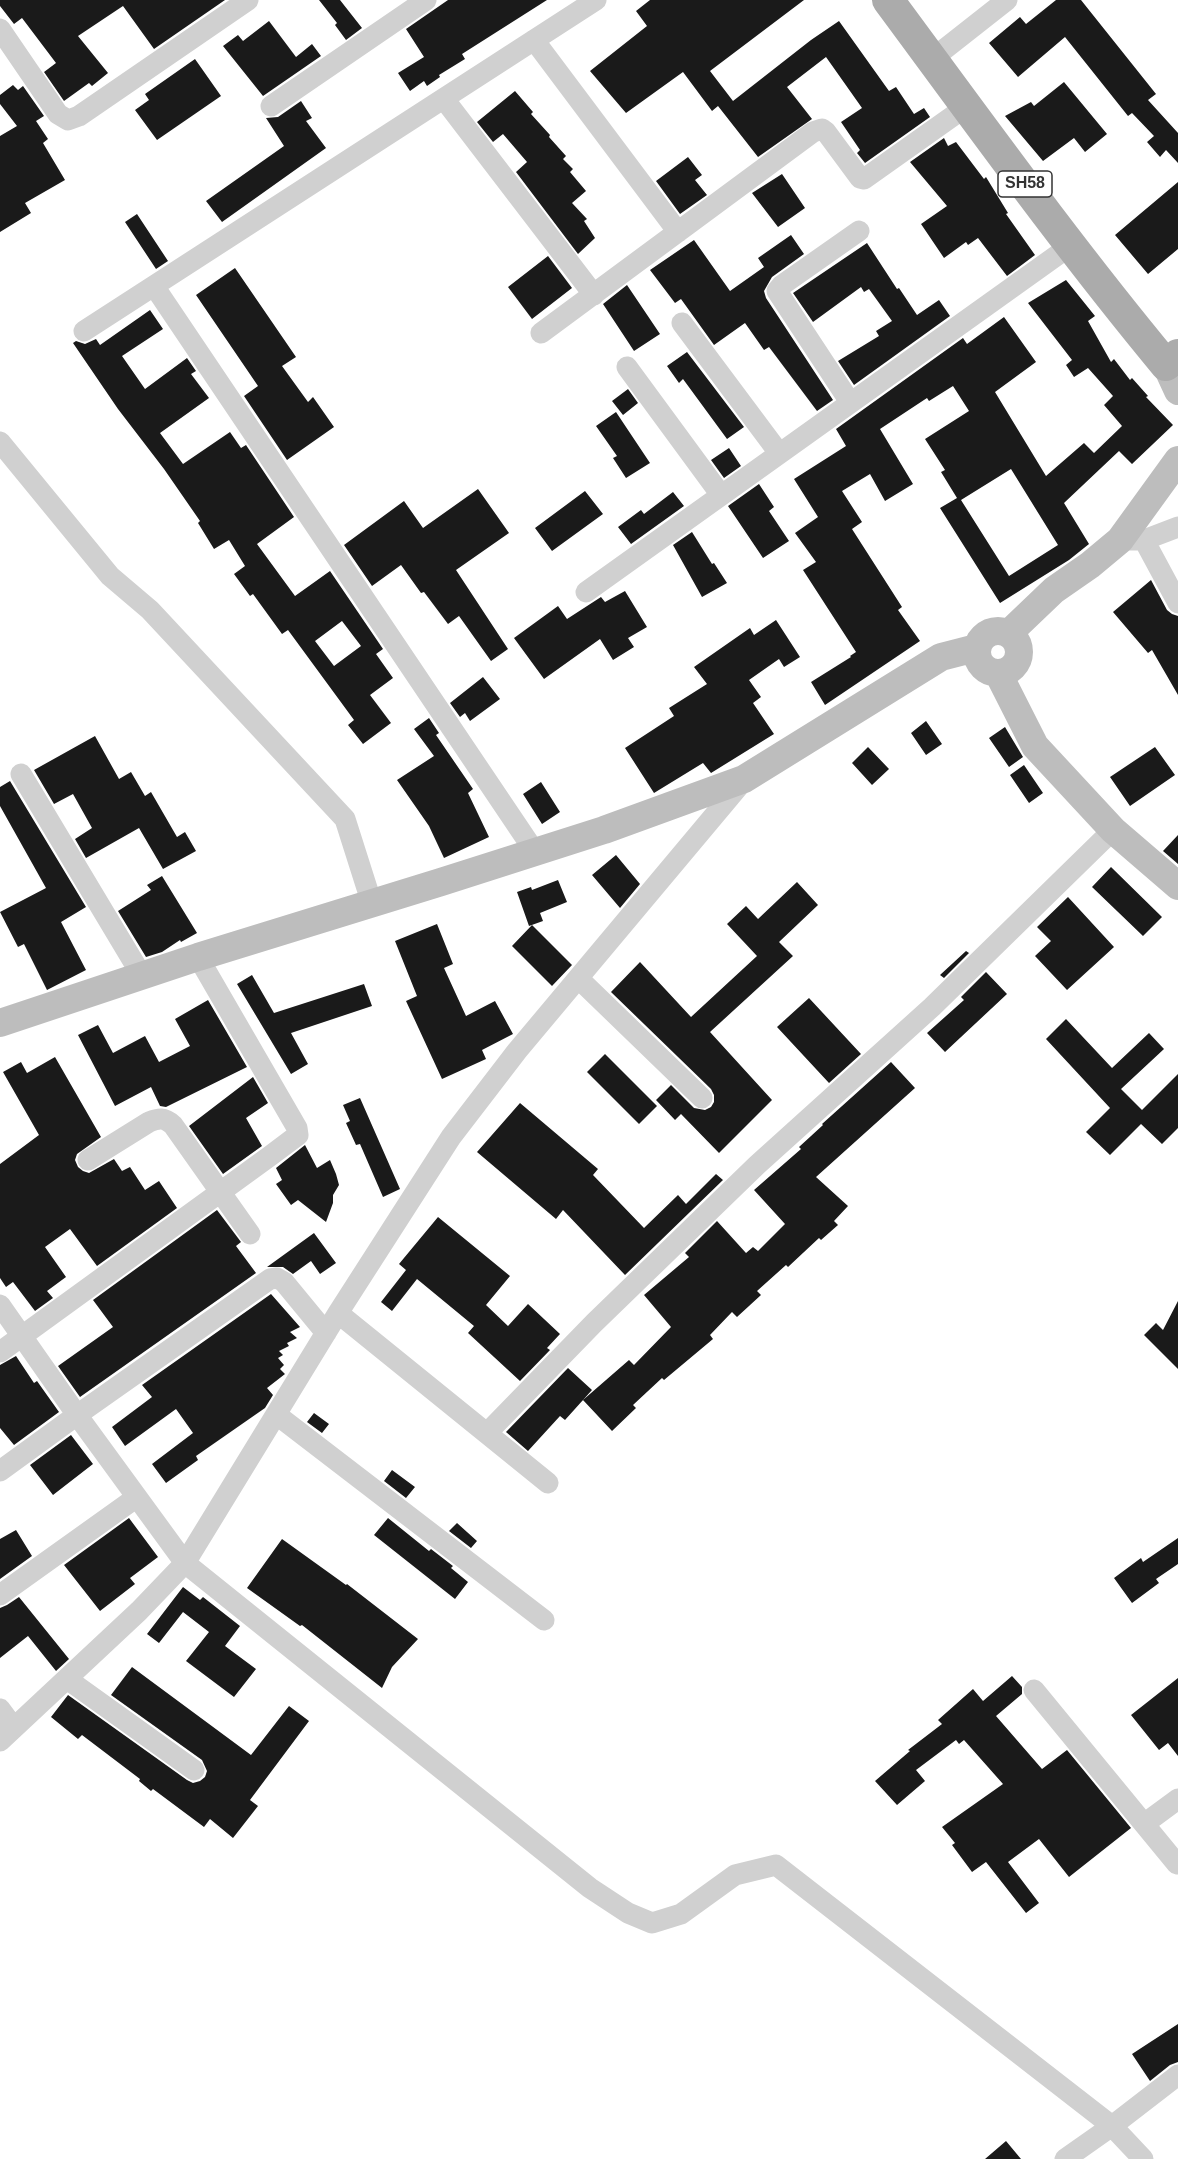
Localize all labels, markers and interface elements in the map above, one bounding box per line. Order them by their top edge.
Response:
road number: SH58 [998,171,1052,197]

